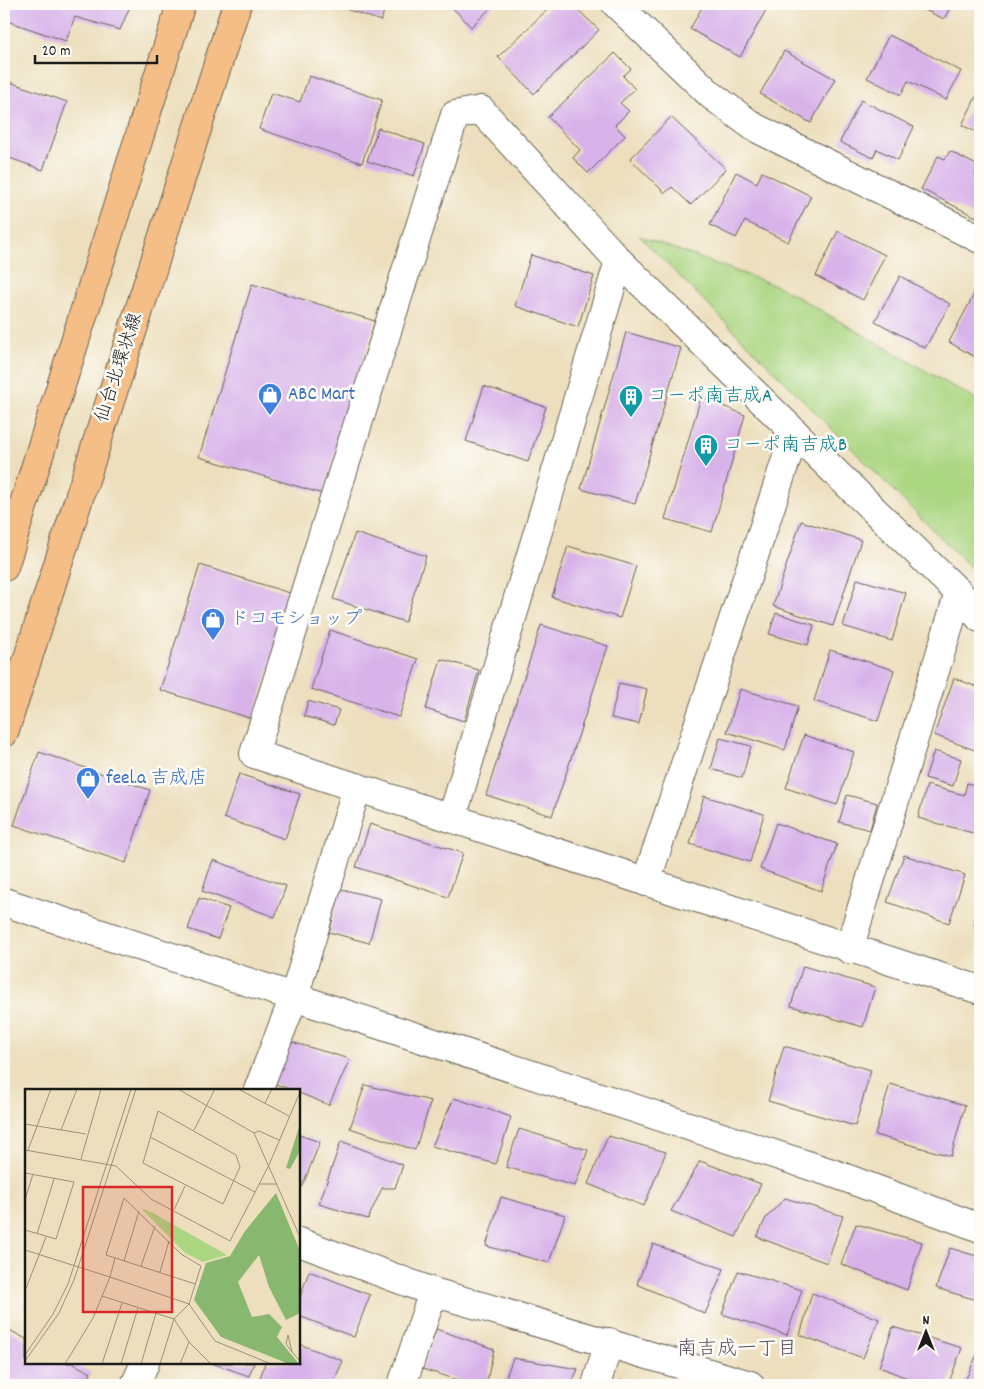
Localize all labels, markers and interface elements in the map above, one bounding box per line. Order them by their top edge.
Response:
scale bar [35,32,158,64]
text: 20 m [42,41,70,63]
street label: 仙台北環状線 [90,310,150,426]
shop icon: ABC Mart [257,382,283,416]
place label: ABC Mart [288,382,355,409]
building icon: コーポ南吉成A [618,384,644,418]
place label: コーポ南吉成A [648,384,772,411]
building icon: コーポ南吉成B [693,433,719,467]
place label: コーポ南吉成B [724,433,847,460]
shop icon: ドコモショップ [200,607,226,641]
place label: ドコモショップ [230,607,362,634]
shop icon: feel.a 吉成店 [75,766,101,800]
place label: feel.a 吉成店 [106,766,207,793]
inset map [25,1089,300,1364]
north arrow [902,1306,952,1356]
text: N [923,1311,930,1331]
district label: 南吉成一丁目 [677,1336,797,1364]

